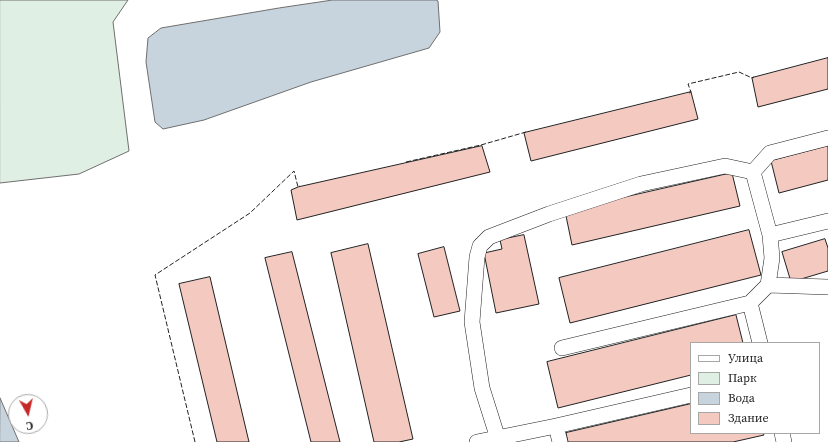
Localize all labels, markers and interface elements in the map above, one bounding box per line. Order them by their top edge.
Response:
legend [690,342,820,434]
text: Улица [728,350,763,366]
text: Парк [728,370,757,386]
text: Вода [728,390,755,406]
north arrow [8,394,48,434]
text: Здание [728,410,769,426]
text: С [25,417,34,433]

